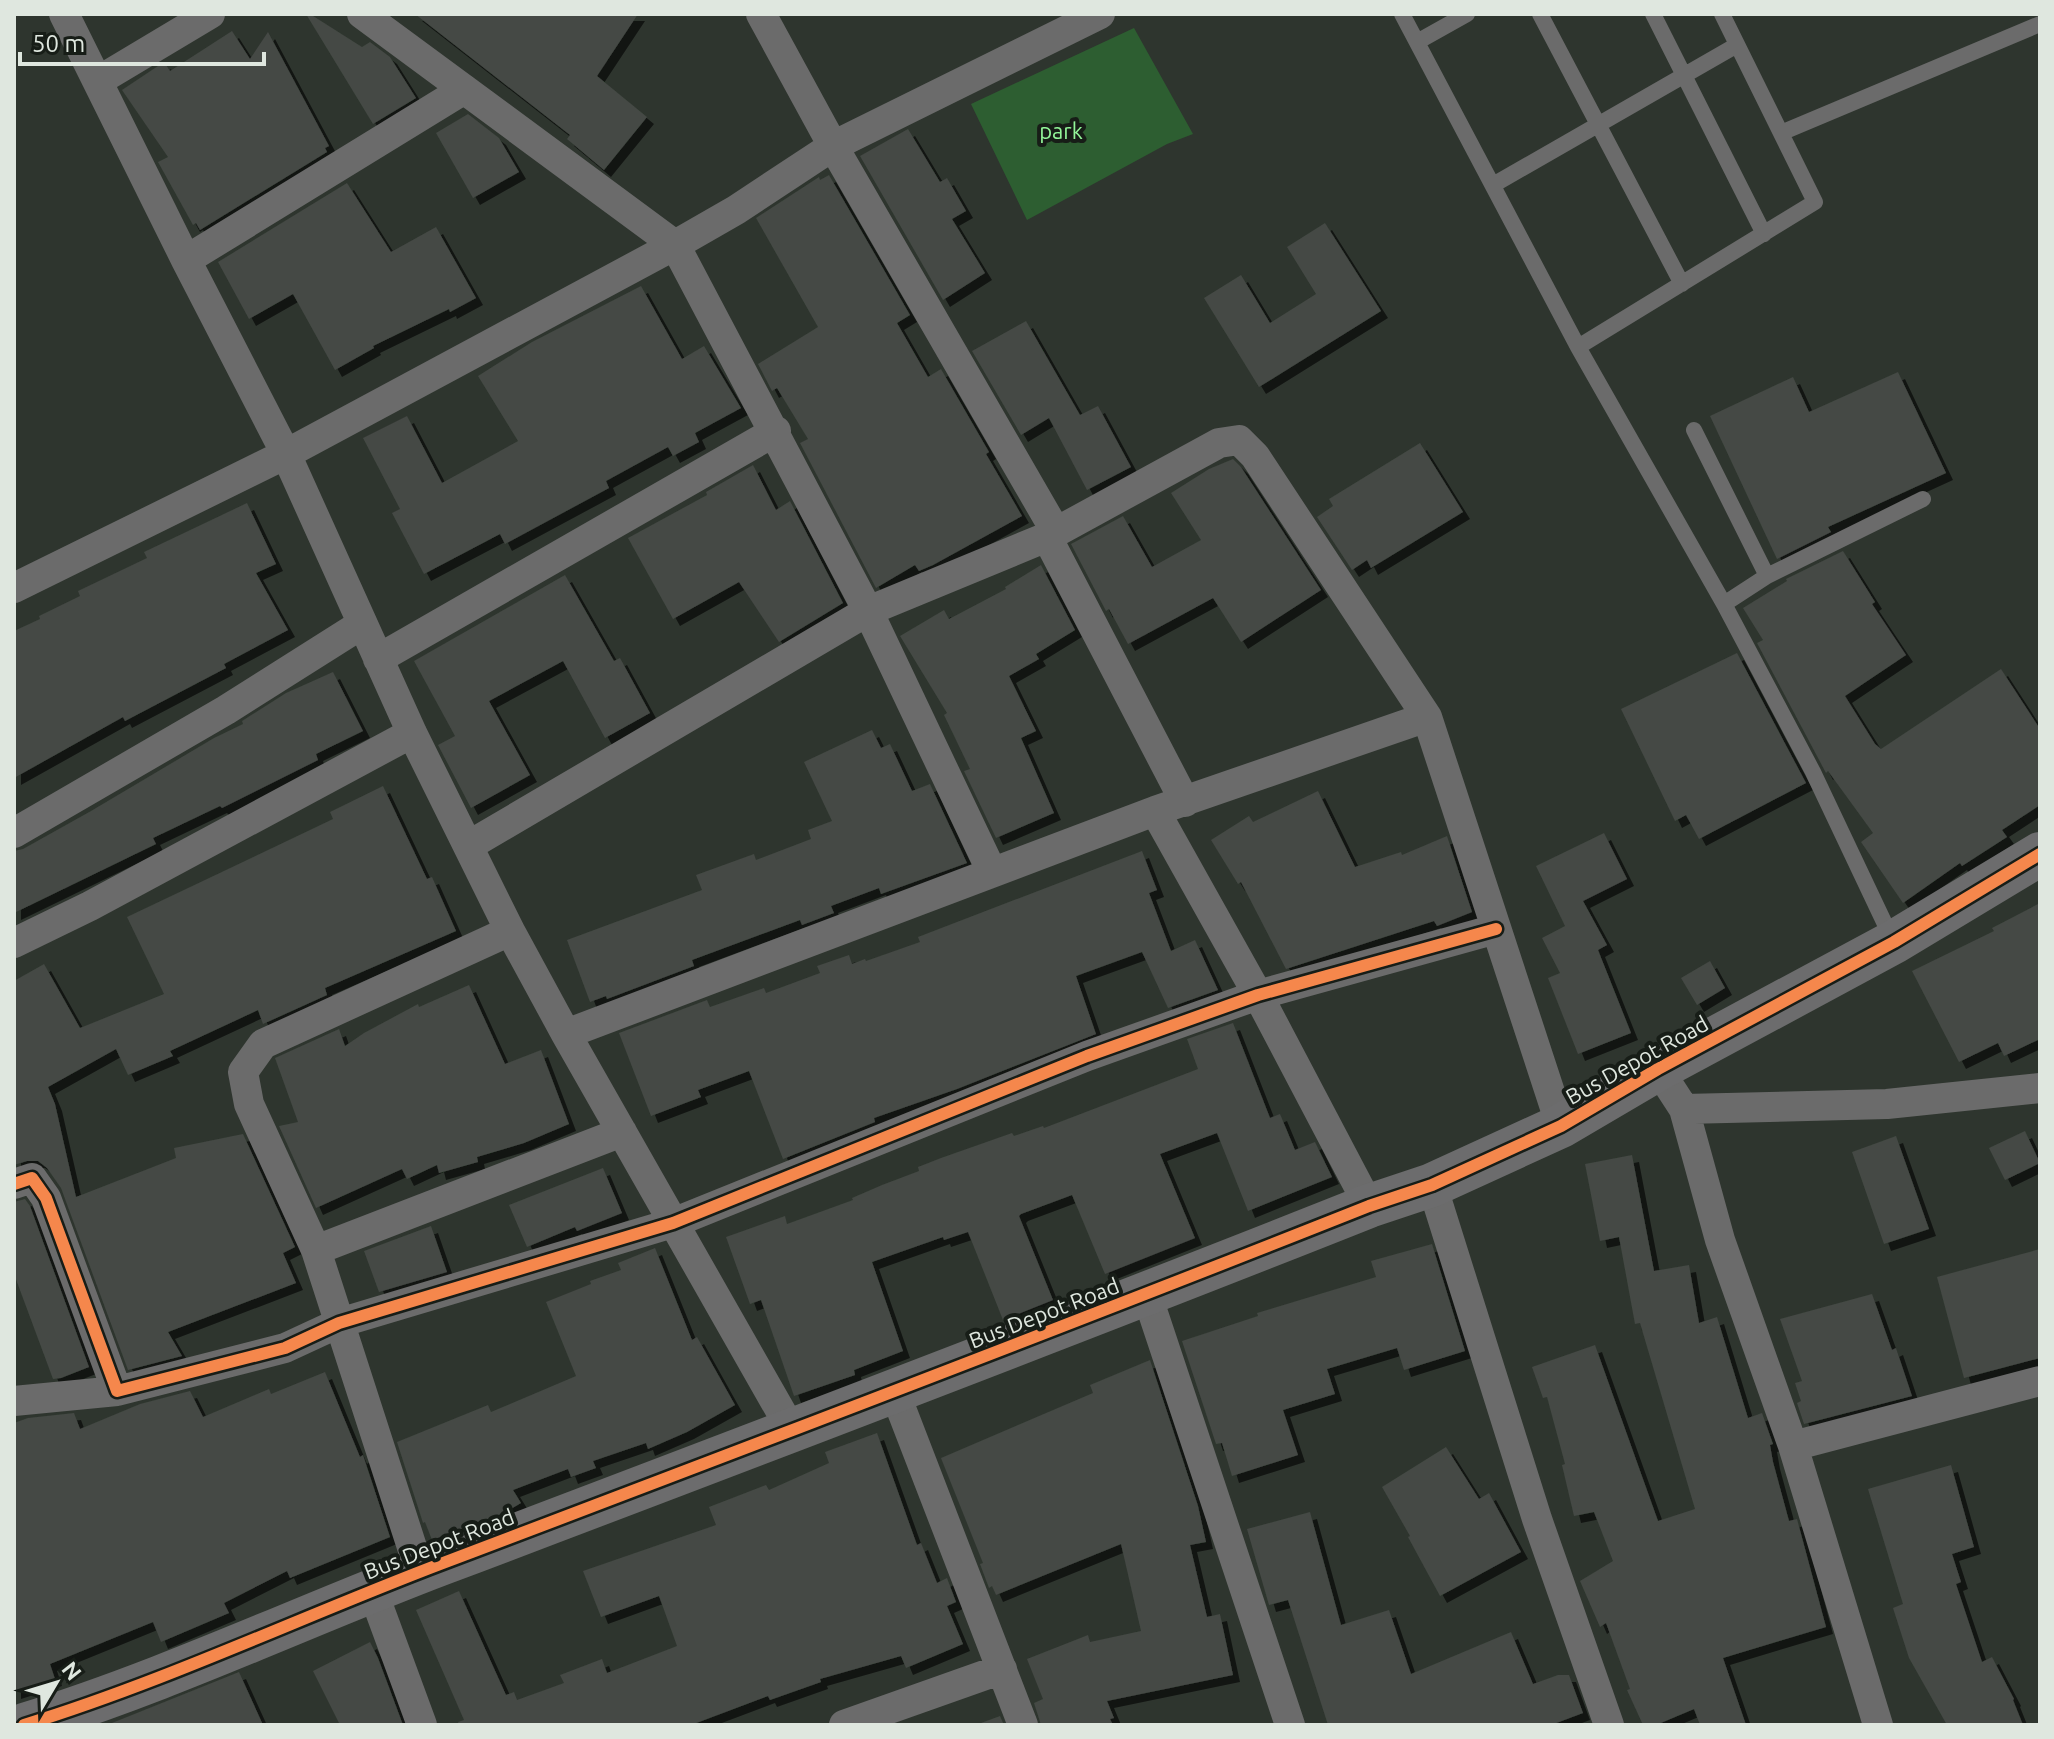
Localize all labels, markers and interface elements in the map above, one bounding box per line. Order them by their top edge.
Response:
scale bar [20,16,264,66]
text: 50 m [32,30,85,57]
park label: park [1039,118,1083,143]
street label: Bus Depot Road [1561,1010,1712,1109]
street label: Bus Depot Road [965,1272,1122,1353]
street label: Bus Depot Road [360,1503,517,1584]
north arrow [16,1643,96,1723]
text: N [57,1656,87,1685]

